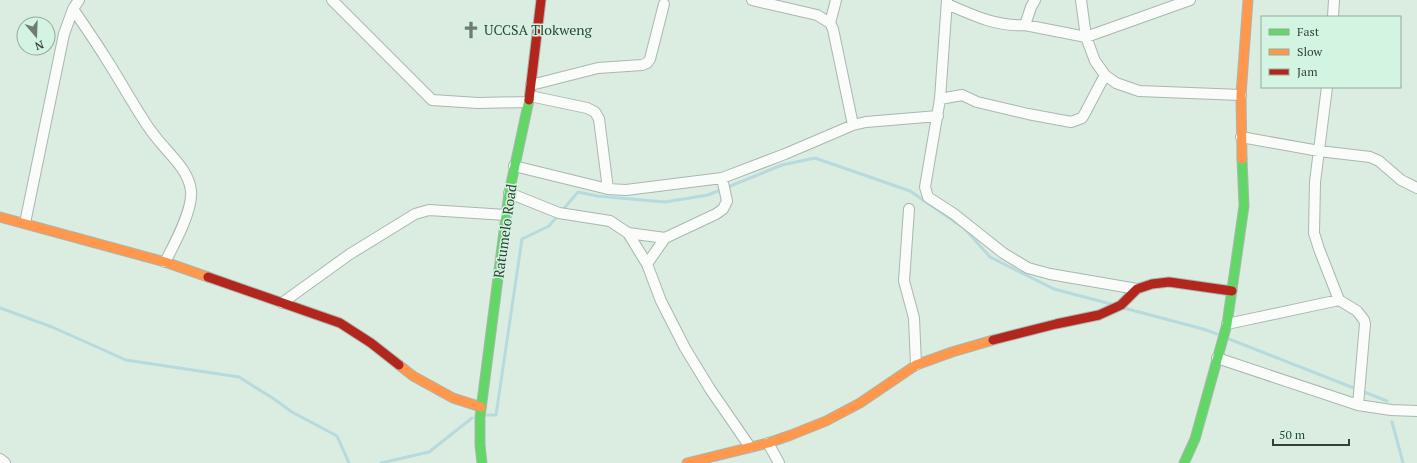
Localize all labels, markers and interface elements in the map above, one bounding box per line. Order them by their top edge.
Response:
north arrow [16,16,56,56]
legend [1261,16,1401,88]
church icon: UCCSA Tlokweng [461,20,481,40]
place label: UCCSA Tlokweng [484,20,593,39]
text: Fast [1297,24,1320,39]
text: N [32,37,45,54]
text: Slow [1297,44,1323,59]
text: Jam [1297,64,1318,79]
street label: Ratumelo Road [488,182,521,279]
scale bar [1273,421,1349,447]
text: 50 m [1279,427,1306,442]

